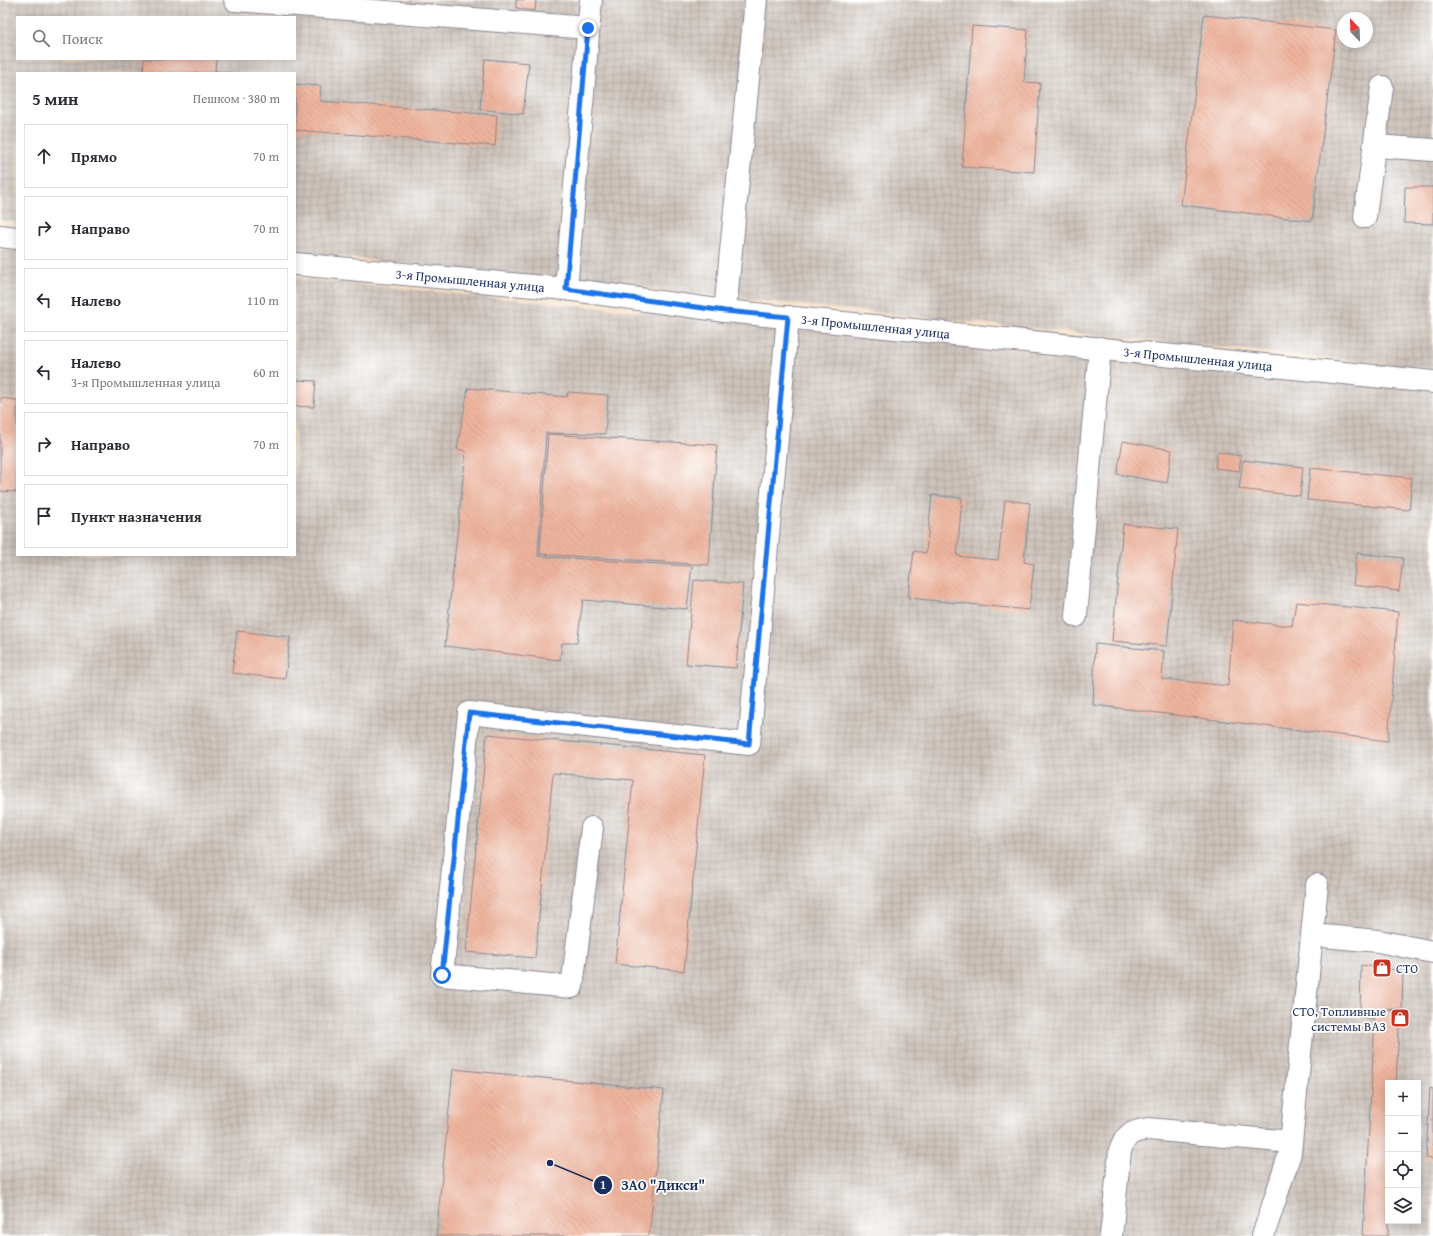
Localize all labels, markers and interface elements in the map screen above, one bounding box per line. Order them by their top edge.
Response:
north arrow [1337,12,1373,48]
search box [16,16,296,60]
route end [579,19,597,37]
icon: search [30,27,52,49]
text: Поиск [62,28,103,49]
text: 5 мин [32,86,78,111]
text: Пешком · 380 m [193,89,280,108]
icon: ahead [33,145,55,167]
text: Прямо [71,146,117,167]
text: 70 m [253,147,279,166]
icon: right [33,217,55,239]
text: Направо [71,218,130,239]
text: 70 m [253,219,279,238]
street label: 3-я Промышленная улица [395,264,546,297]
icon: left [33,289,55,311]
text: Налево [71,290,121,311]
text: 110 m [247,291,279,310]
street label: 3-я Промышленная улица [800,310,952,344]
street label: 3-я Промышленная улица [1123,342,1274,376]
text: Налево [71,352,121,373]
icon: left [33,361,55,383]
text: 60 m [253,363,279,382]
text: 3-я Промышленная улица [71,373,220,392]
icon: right [33,433,55,455]
text: Направо [71,434,130,455]
text: 70 m [253,435,279,454]
icon: arrive [33,505,55,527]
text: Пункт назначения [71,506,202,527]
shop icon: СТО [1371,957,1393,979]
place label: СТО [1396,959,1418,978]
route start [433,966,451,984]
place label: СТО, Топливные системы ВАЗ [1293,1002,1386,1036]
shop icon: СТО, Топливные системы ВАЗ [1389,1007,1411,1029]
map controls [1385,1080,1421,1224]
button: + [1385,1080,1421,1116]
button: − [1385,1116,1421,1152]
button: locate [1385,1152,1421,1188]
callout: ЗАО "Дикси" [593,1172,713,1198]
text: ЗАО "Дикси" [621,1175,705,1195]
text: 1 [600,1176,606,1193]
button: layers [1385,1188,1421,1224]

